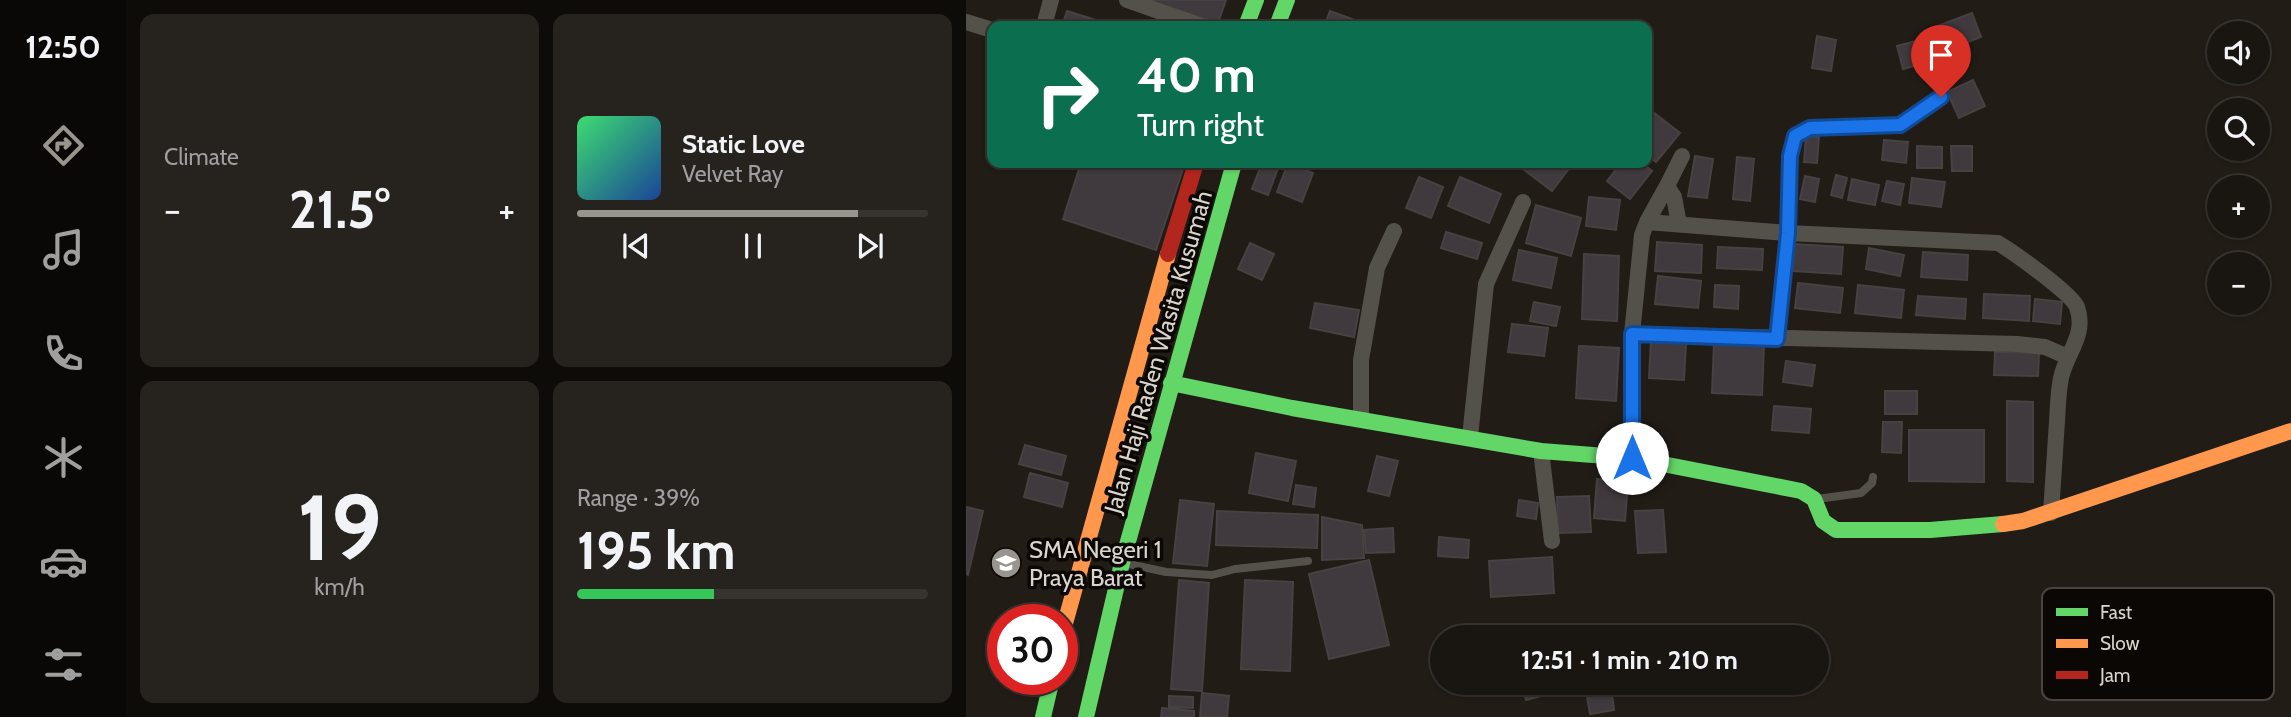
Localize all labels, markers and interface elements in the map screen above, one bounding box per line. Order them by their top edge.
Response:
map controls [2207,21,2270,315]
button: sound [2207,21,2270,84]
pin [1911,25,1971,97]
text: 12:50 [25,27,101,66]
icon: arrive [1922,36,1960,74]
text: 40 m [1137,45,1256,104]
icon: right [1022,49,1113,140]
button: search [2207,98,2270,161]
text: Turn right [1137,105,1264,144]
icon: directions [39,121,88,170]
text: Static Love [682,128,805,160]
text: Climate [164,143,239,171]
text: Velvet Ray [682,160,783,188]
button: + [2207,175,2270,238]
text: 21.5° [289,178,390,241]
text: − [164,186,181,233]
text: + [498,186,515,233]
street label: Jalan Haji Raden Wasita Kusumah [1098,187,1218,518]
icon: music [39,225,88,274]
icon: previous [617,227,655,265]
icon: pause [734,227,772,265]
icon: next [851,227,889,265]
button: − [2207,252,2270,315]
icon: phone [39,329,88,378]
position arrow [1595,421,1669,495]
icon: climate [39,433,88,482]
text: 19 [297,472,382,583]
text: Range · 39% [577,484,700,512]
text: 195 km [577,519,735,582]
place label: SMA Negeri 1 Praya Barat [1029,535,1162,592]
icon: car [39,537,88,586]
school or university icon: SMA Negeri 1 Praya Barat [989,546,1023,580]
text: km/h [314,573,365,601]
legend [2042,588,2274,700]
text: Fast [2100,601,2133,624]
speed limit sign: 30 [987,604,1078,695]
text: Slow [2100,632,2140,655]
icon: filters [39,640,88,689]
text: 12:51 · 1 min · 210 m [1521,644,1738,676]
text: Jam [2099,664,2130,687]

